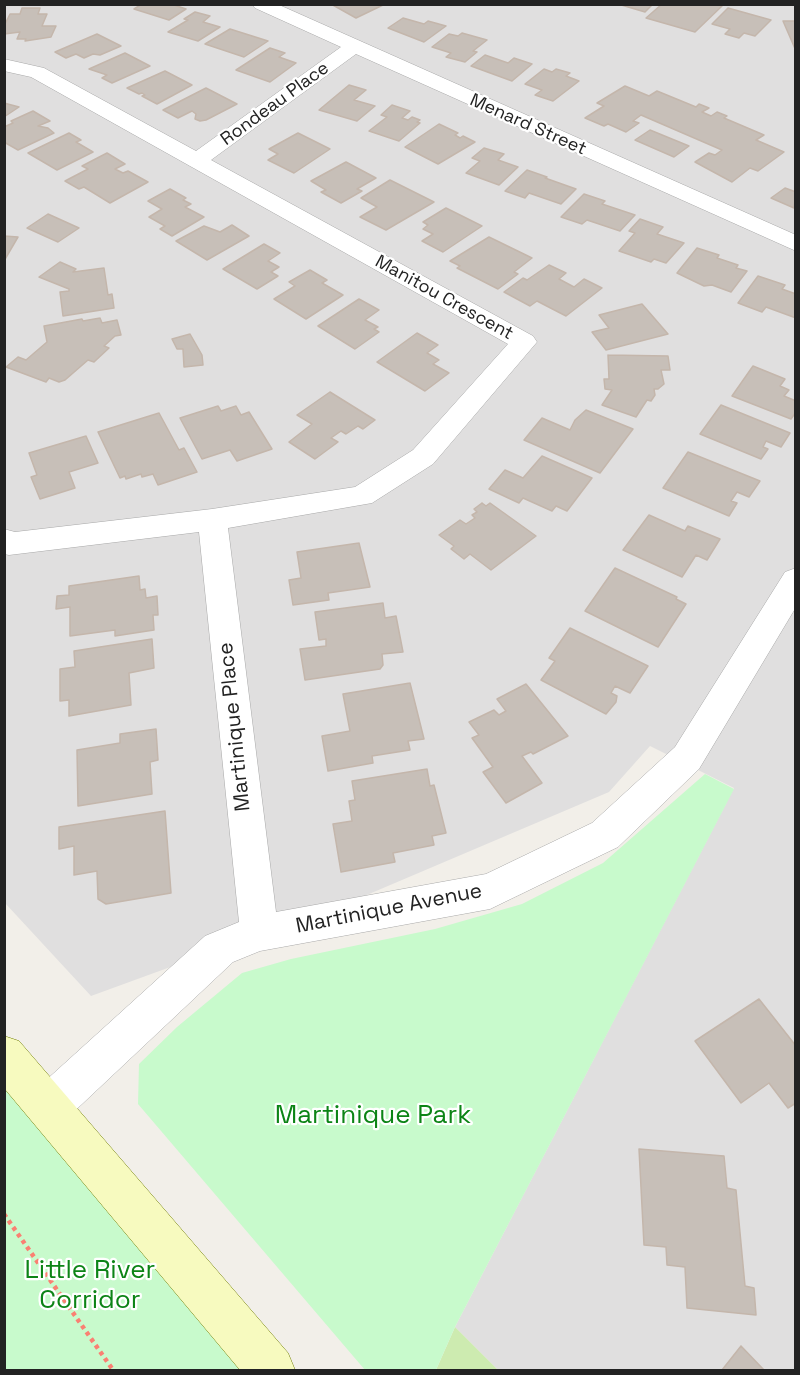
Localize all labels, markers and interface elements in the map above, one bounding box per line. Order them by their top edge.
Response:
street label: Rondeau Place [217,58,333,150]
street label: Menard Street [466,90,590,160]
street label: Manitou Crescent [371,251,517,345]
street label: Martinique Place [214,641,256,813]
street label: Martinique Avenue [294,879,484,939]
park label: Martinique Park [275,1100,471,1132]
park label: Little River Corridor [25,1255,155,1316]

